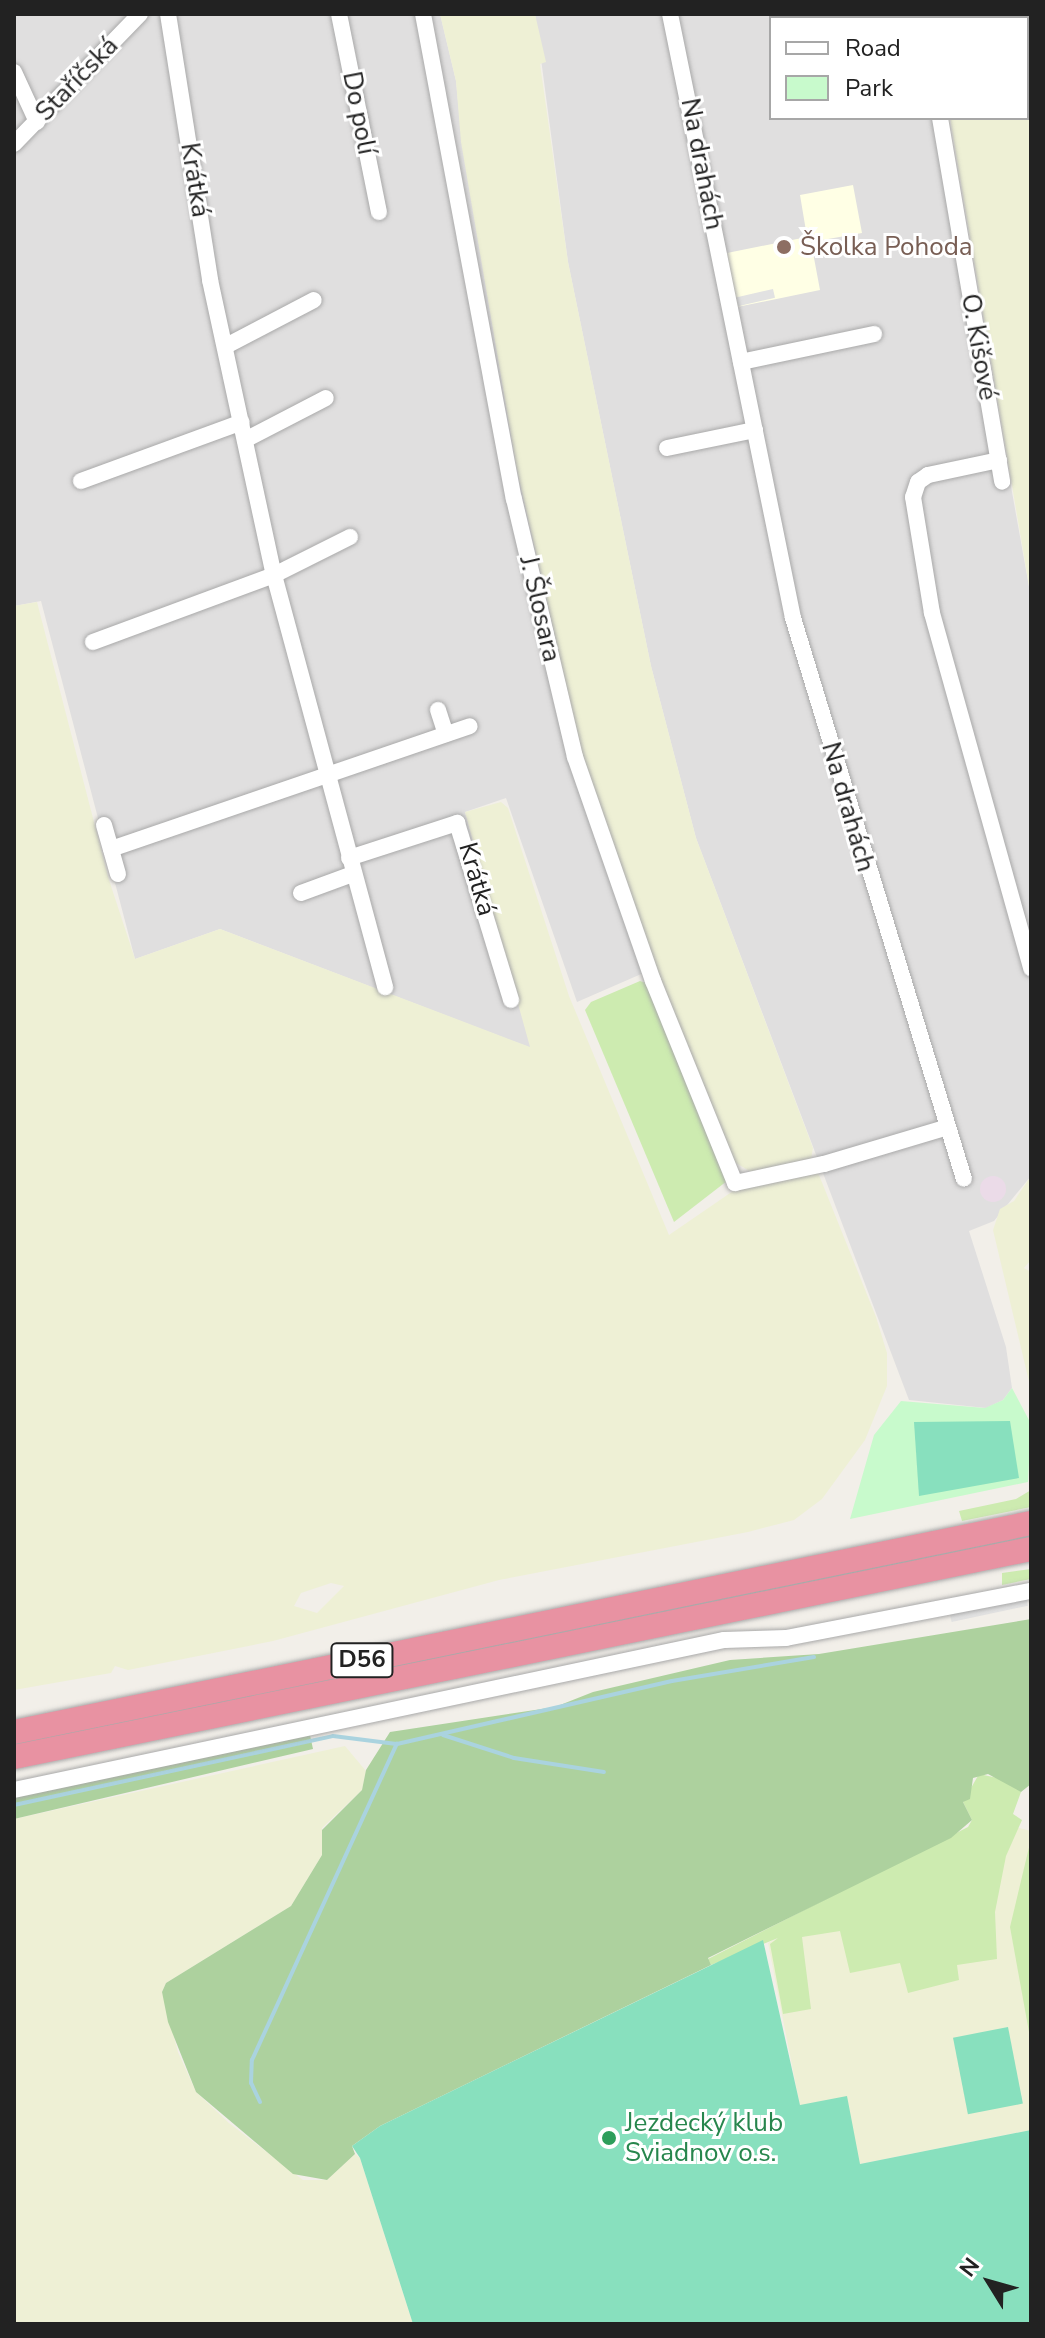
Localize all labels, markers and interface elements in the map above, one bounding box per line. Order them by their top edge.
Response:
legend [769,16,1029,120]
street label: Staříčská [29,30,125,128]
text: Road [845,32,901,64]
street label: Do polí [336,69,382,157]
text: Park [845,72,893,104]
street label: Na drahách [674,96,730,232]
street label: Krátká [174,141,216,219]
place label: Školka Pohoda [800,231,973,263]
marker: Školka Pohoda [775,238,793,256]
street label: O. Kišové [954,291,1004,403]
street label: J. Šlosara [513,553,567,665]
street label: Na drahách [815,739,881,875]
street label: Krátká [452,839,502,919]
road number: D56 [330,1640,394,1680]
place label: Jezdecký klub Sviadnov o.s. [625,2107,783,2168]
marker: Jezdecký klub Sviadnov o.s. [600,2129,618,2147]
north arrow [949,2242,1029,2322]
text: N [953,2252,987,2283]

